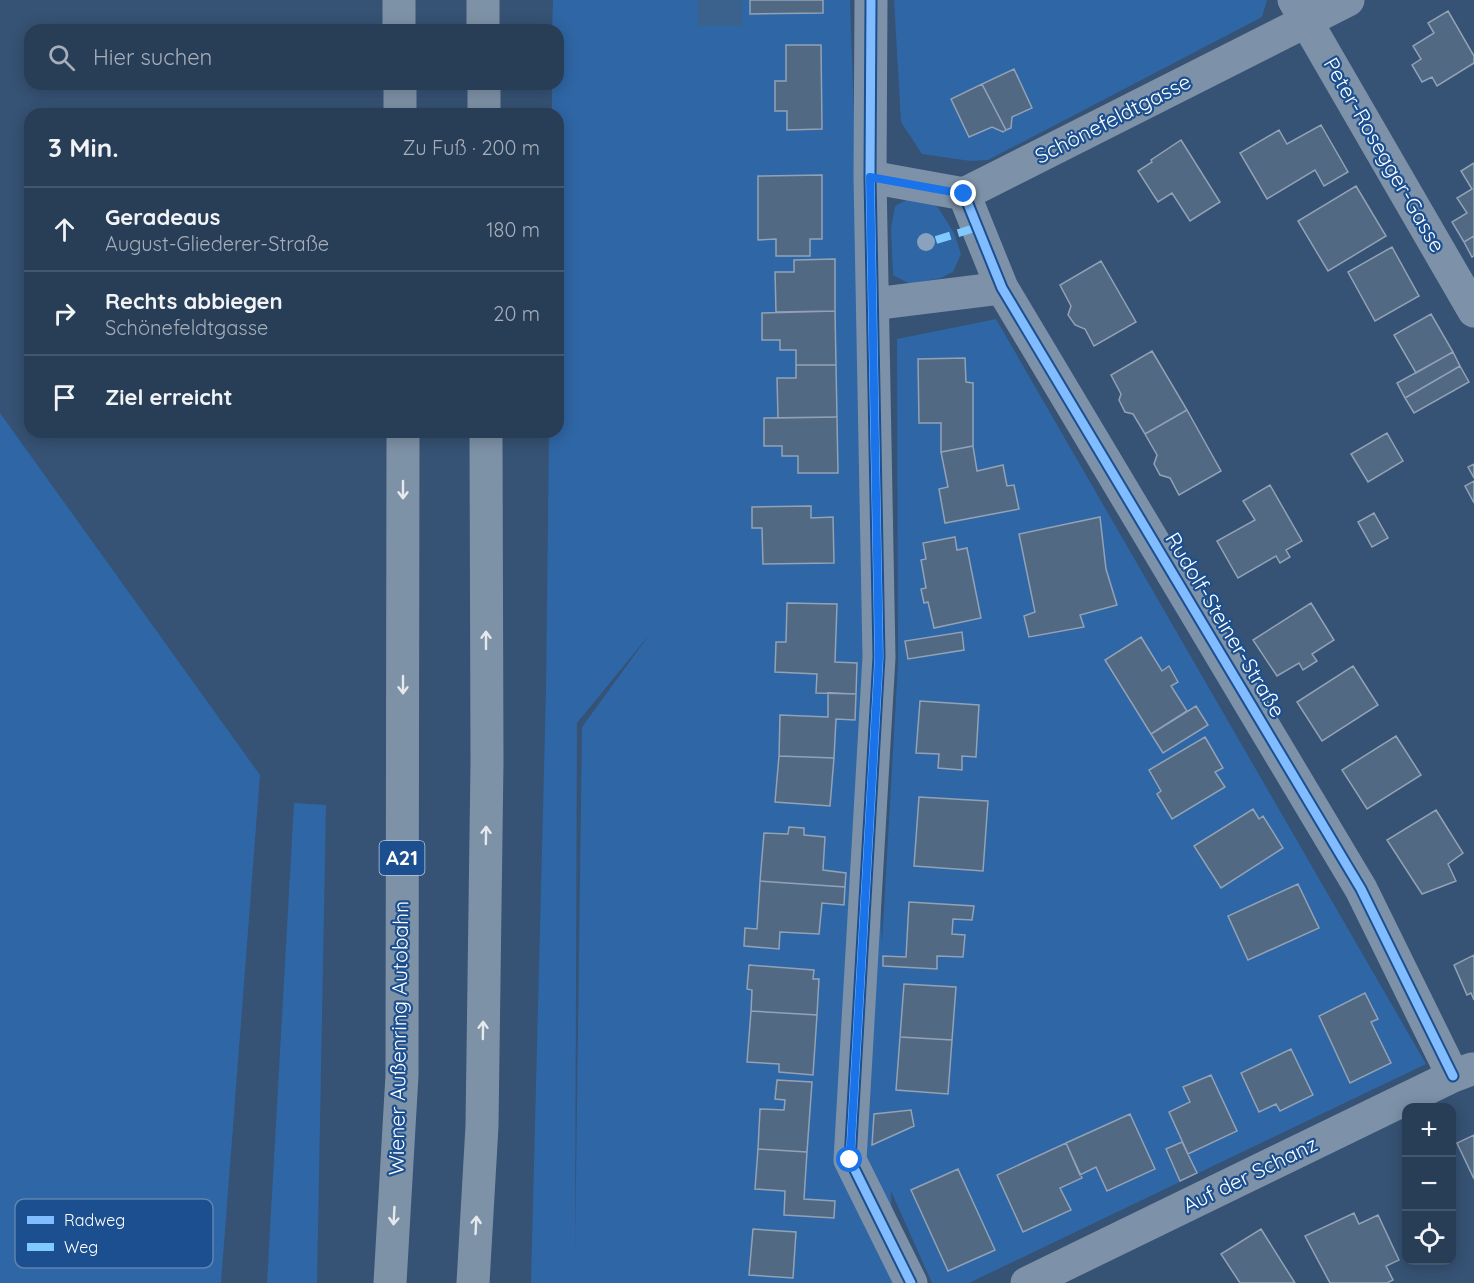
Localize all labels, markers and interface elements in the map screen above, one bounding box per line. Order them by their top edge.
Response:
search box [24,24,564,90]
icon: search [45,41,78,74]
text: Hier suchen [93,43,212,71]
street label: Peter-Rosegger-Gasse [1318,52,1451,257]
street label: Schönefeldtgasse [1030,68,1195,169]
text: 3 Min. [48,131,119,164]
text: Zu Fuß · 200 m [402,135,540,160]
route end [950,180,976,206]
text: Geradeaus [105,203,220,231]
icon: ahead [48,213,81,246]
text: 180 m [486,217,540,242]
text: August-Gliederer-Straße [105,231,329,256]
text: Rechts abbiegen [105,287,283,315]
icon: right [48,297,81,330]
text: 20 m [493,301,540,326]
text: Schönefeldtgasse [105,315,268,340]
icon: arrive [48,381,81,414]
text: Ziel erreicht [105,383,233,411]
one-way arrow [397,480,409,500]
street label: Rudolf-Steiner-Straße [1160,527,1291,722]
one-way arrow [480,630,492,650]
one-way arrow [397,675,408,695]
one-way arrow [480,825,492,845]
road number: A21 [380,841,424,875]
street label: Wiener Außenring Autobahn [383,900,413,1176]
one-way arrow [477,1020,489,1040]
map controls [1402,1103,1456,1265]
button: + [1402,1103,1456,1157]
street label: Auf der Schanz [1178,1130,1321,1218]
route start [836,1146,862,1172]
button: − [1402,1157,1456,1211]
legend [15,1199,213,1268]
one-way arrow [389,1206,400,1226]
text: Radweg [64,1210,125,1230]
button: locate [1402,1211,1456,1265]
one-way arrow [471,1215,482,1235]
text: Weg [64,1237,98,1257]

